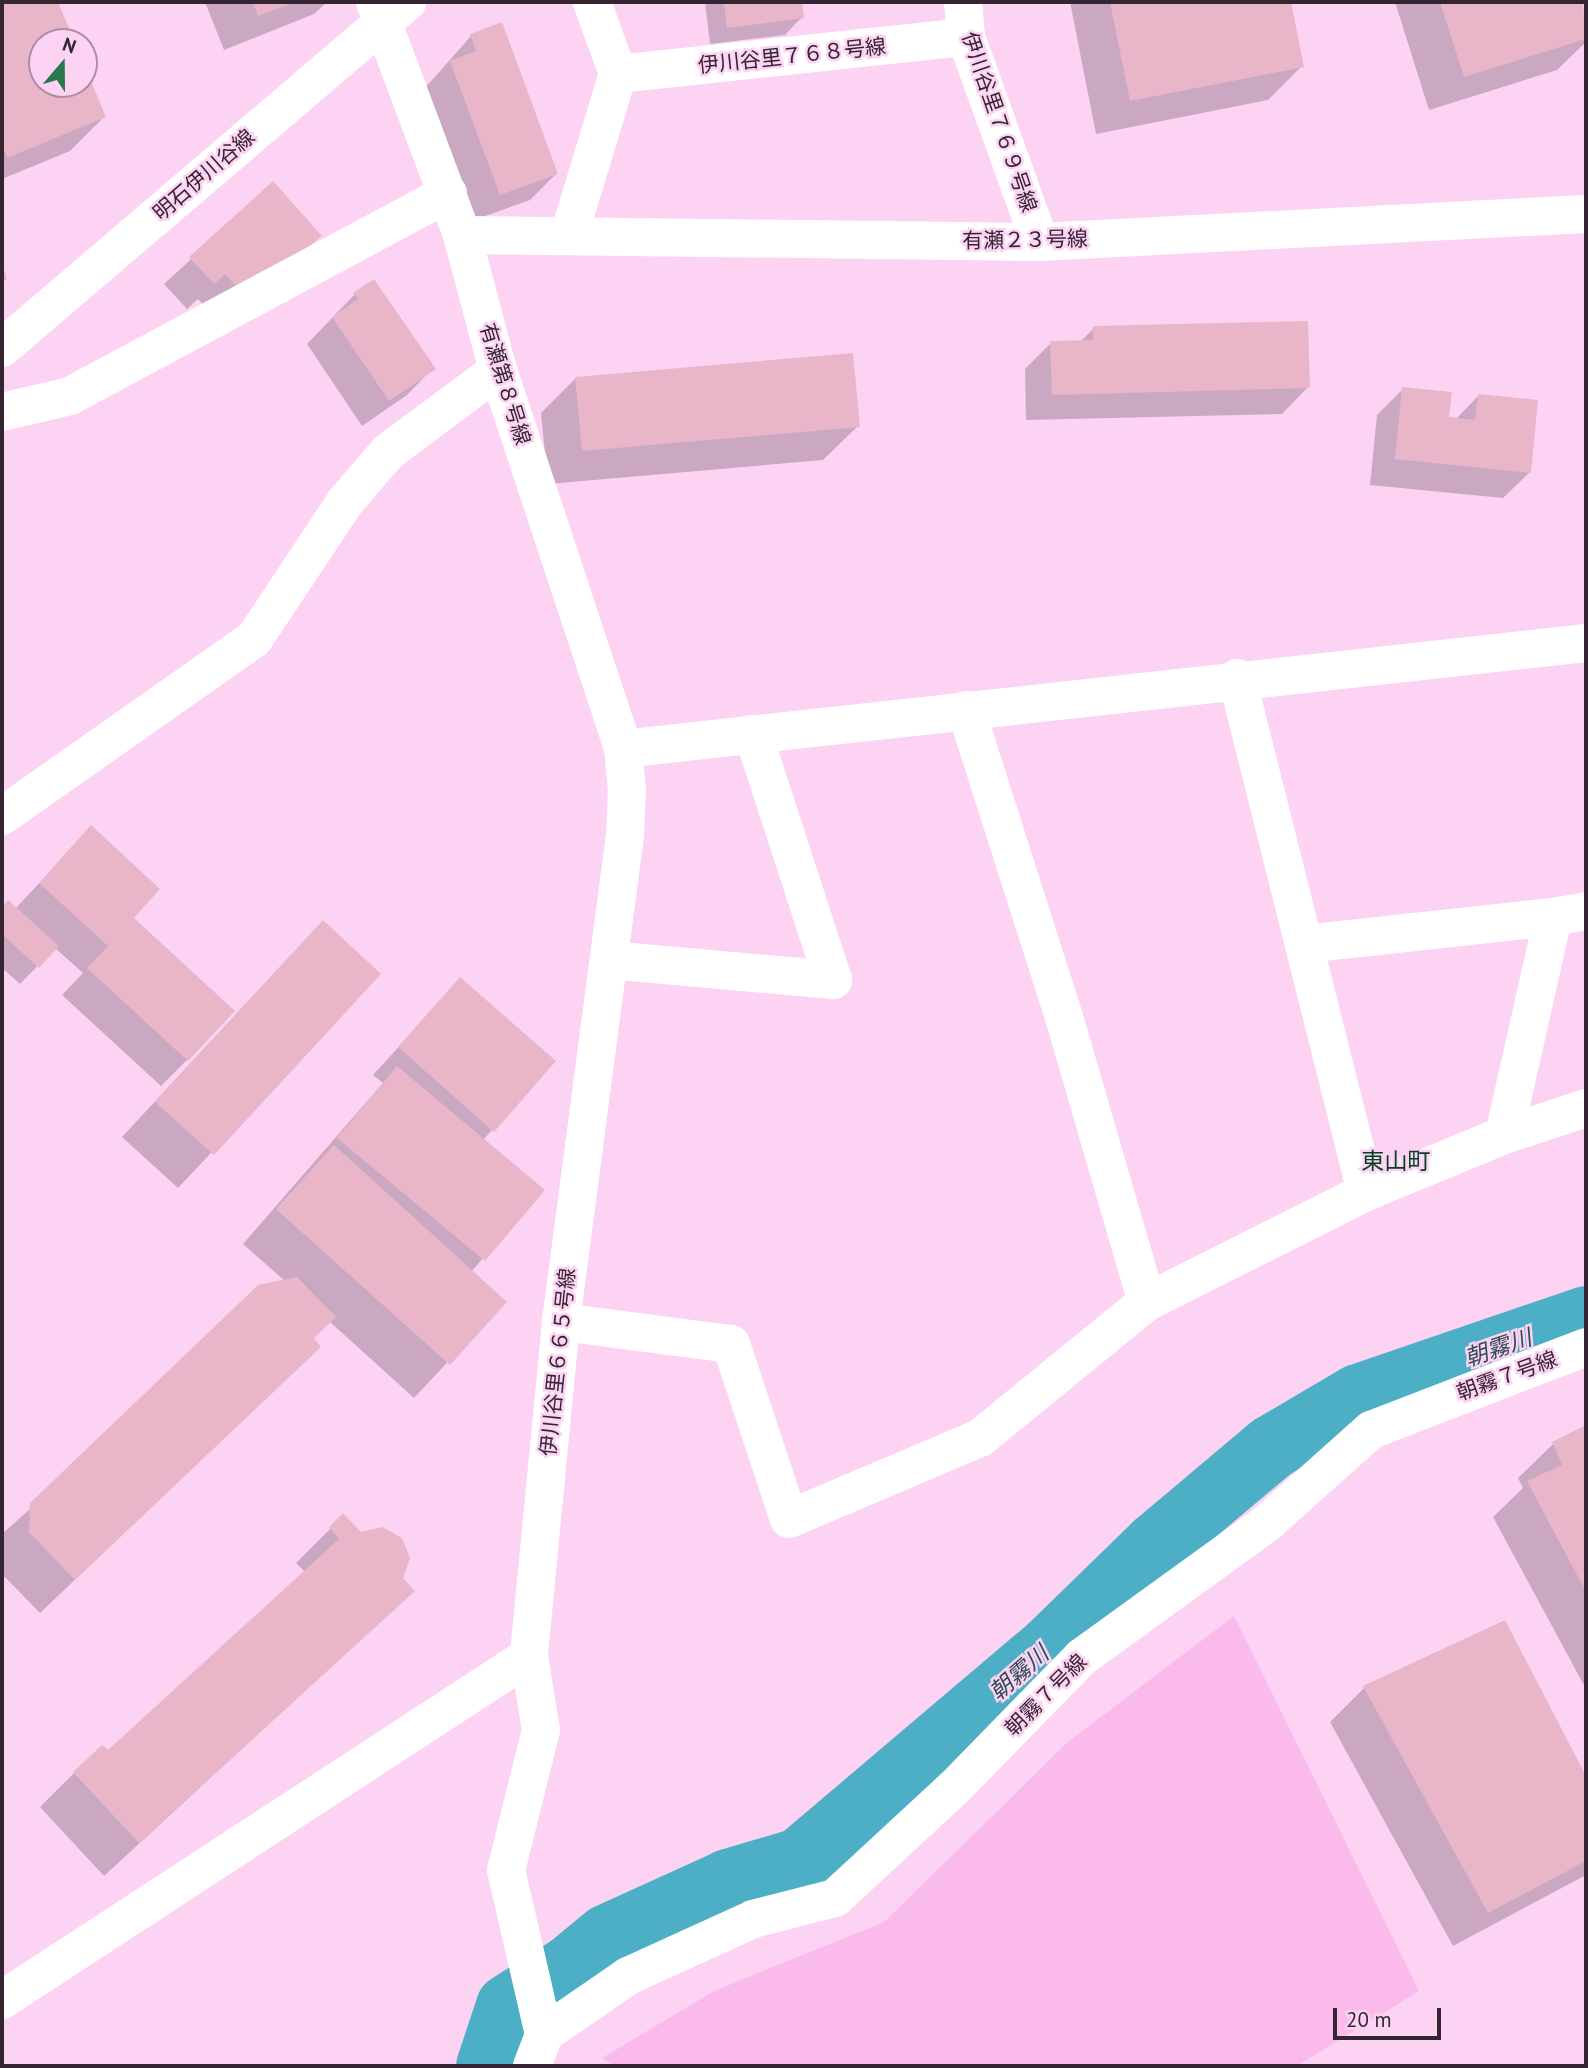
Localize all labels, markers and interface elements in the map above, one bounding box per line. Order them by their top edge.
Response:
north arrow [28,28,98,98]
street label: 伊川谷里７６９号線 [956,29,1042,215]
text: N [60,32,79,59]
street label: 伊川谷里７６８号線 [697,34,887,78]
street label: 明石伊川谷線 [148,124,260,226]
street label: 有瀬２３号線 [962,226,1088,254]
street label: 有瀬第８号線 [475,320,535,448]
district label: 東山町 [1362,1147,1430,1175]
street label: 伊川谷里６６５号線 [536,1267,580,1457]
water label: 朝霧川 [1461,1324,1535,1372]
street label: 朝霧７号線 [1453,1346,1561,1406]
water label: 朝霧川 [984,1640,1054,1706]
street label: 朝霧７号線 [1000,1649,1092,1741]
scale bar [1336,1994,1444,2038]
text: 20 m [1346,2006,1392,2033]

